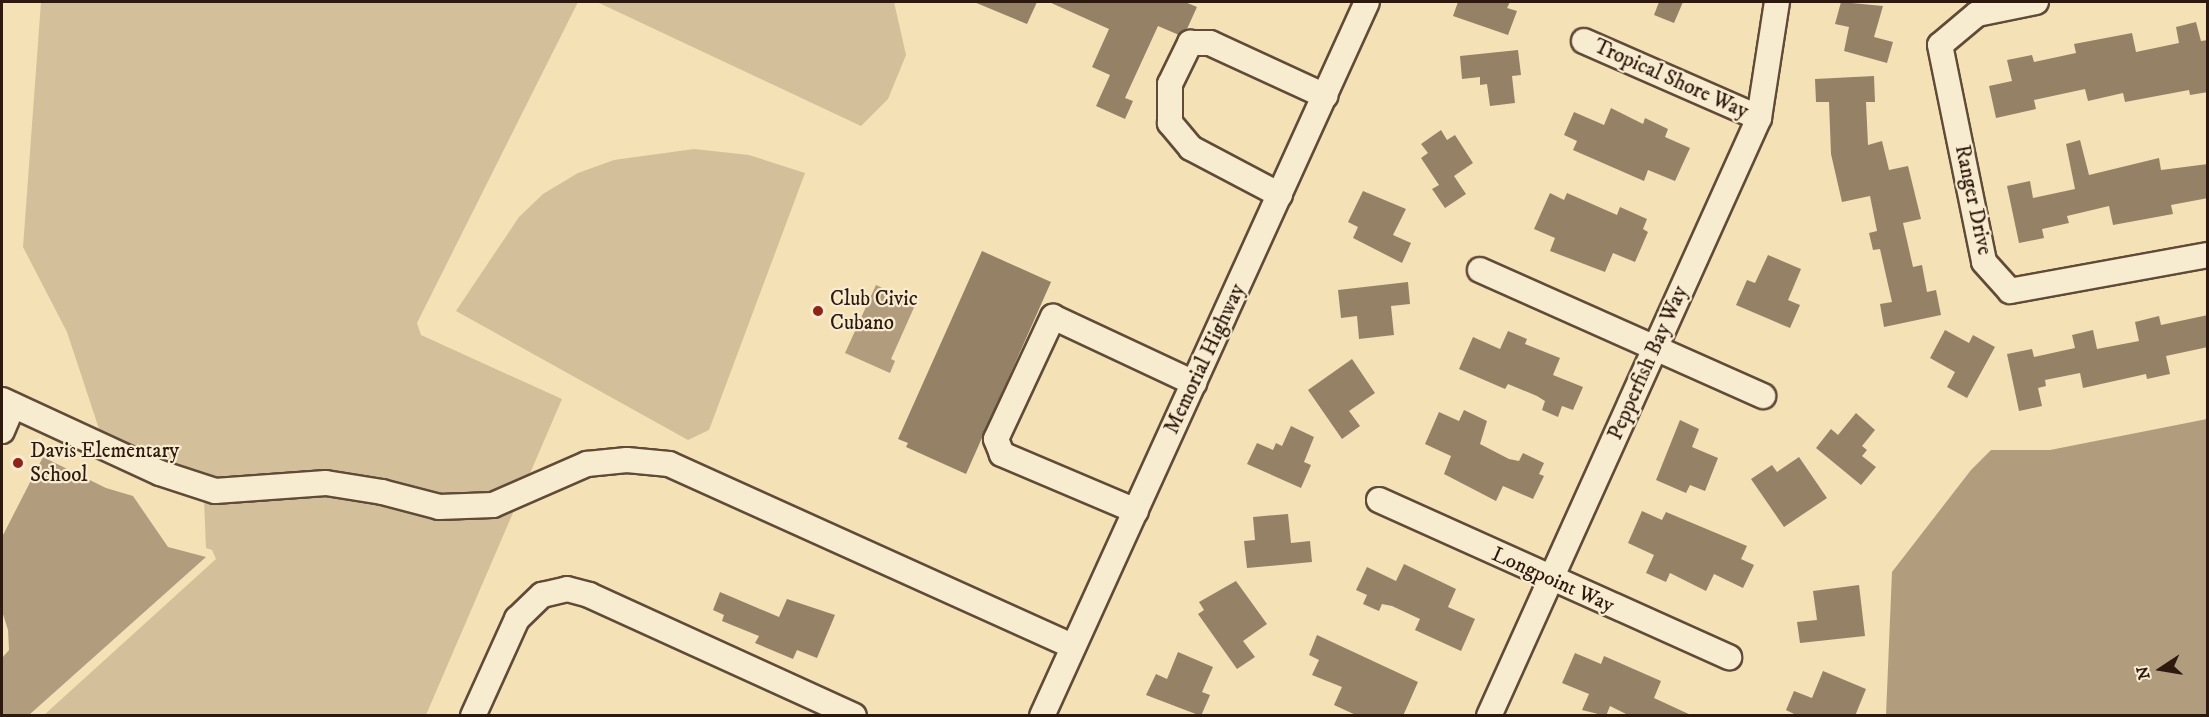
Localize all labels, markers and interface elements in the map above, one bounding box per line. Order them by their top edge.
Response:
street label: Tropical Shore Way [1590,34,1752,124]
street label: Ranger Drive [1949,143,1997,257]
street label: Memorial Highway [1159,280,1251,438]
street label: Pepperfish Bay Way [1603,282,1693,444]
place label: Club Civic Cubano [830,286,918,336]
marker: Club Civic Cubano [811,304,825,318]
place label: Davis Elementary School [30,438,179,488]
marker: Davis Elementary School [11,456,25,470]
street label: Longpoint Way [1488,542,1618,618]
north arrow [2131,639,2191,699]
text: N [2132,664,2155,681]

